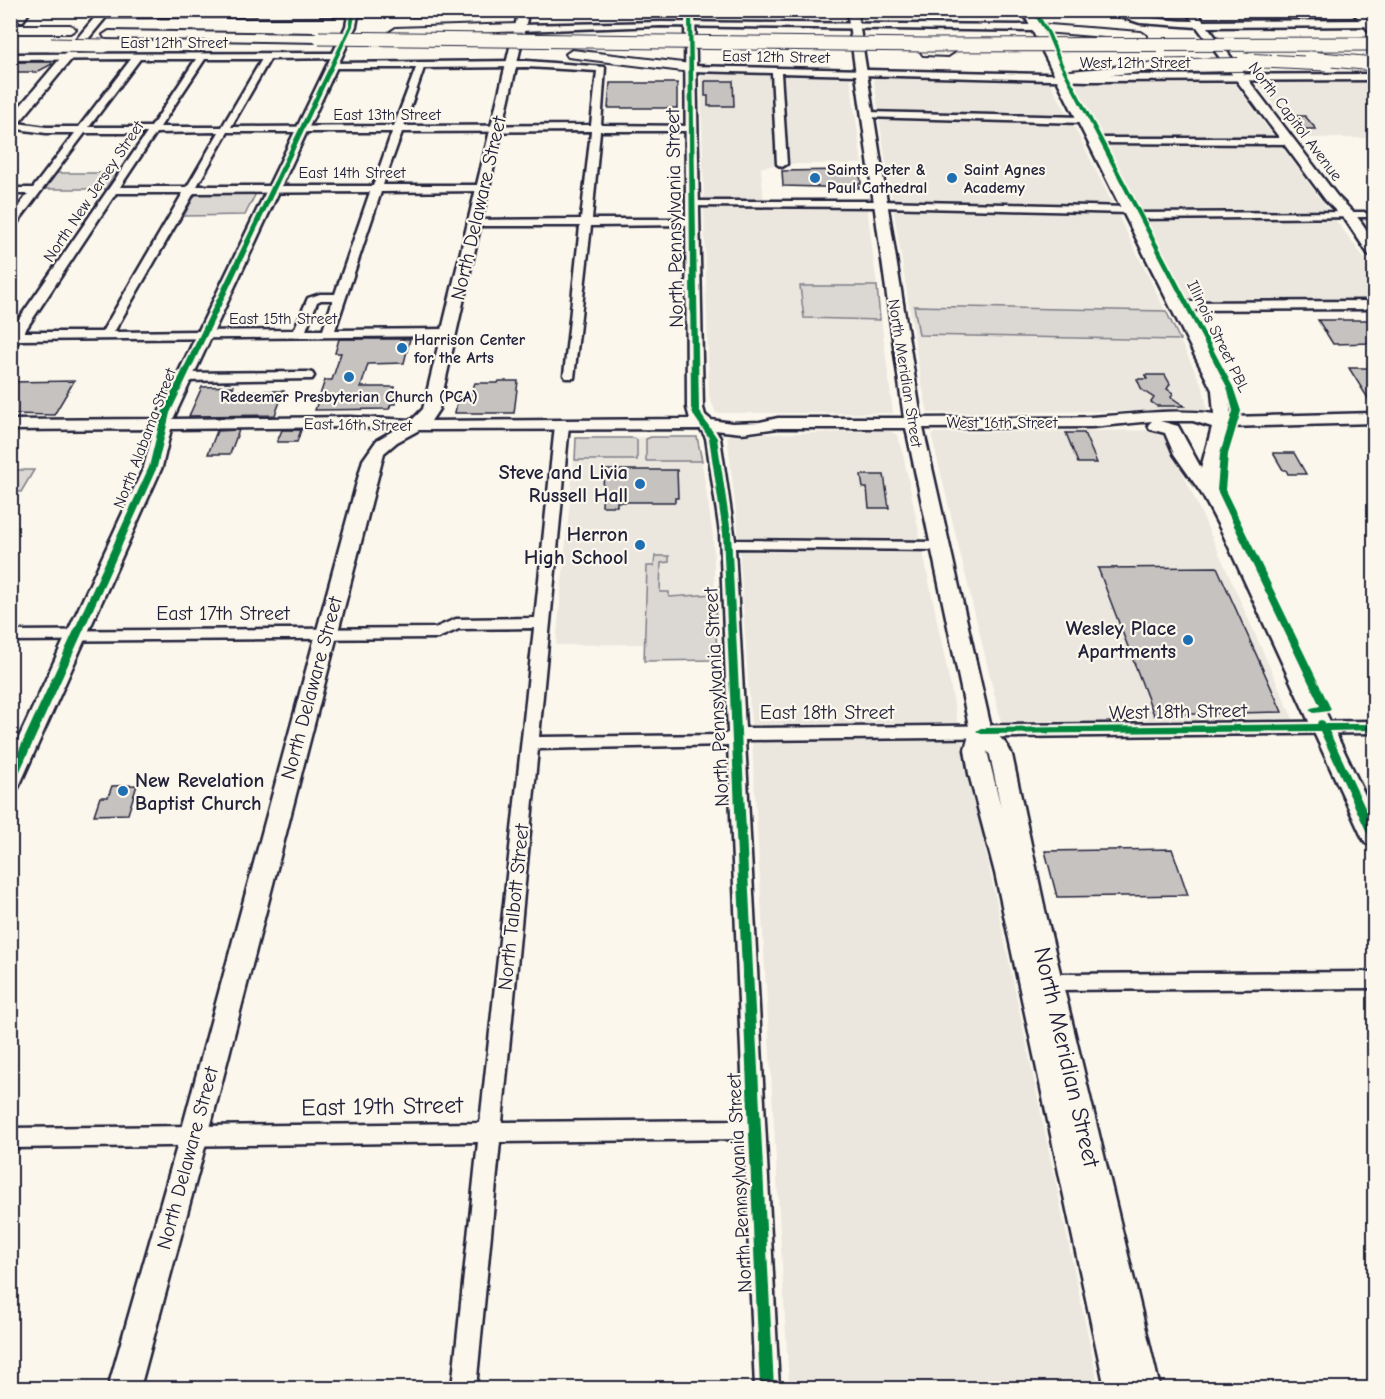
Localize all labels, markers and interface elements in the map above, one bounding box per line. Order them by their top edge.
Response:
street label: East 12th Street [120,34,228,52]
street label: East 12th Street [722,47,830,67]
street label: West 12th Street [1080,54,1191,72]
street label: North Capitol Avenue [1245,59,1346,185]
street label: East 13th Street [333,106,441,124]
street label: North Pennsylvania Street [661,107,688,328]
street label: North Delaware Street [446,113,511,302]
street label: North New Jersey Street [40,117,148,265]
place label: Saints Peter & Paul Cathedral [827,161,927,197]
place label: Saint Agnes Academy [964,161,1046,197]
street label: East 14th Street [298,164,406,182]
marker: Saints Peter & Paul Cathedral [808,171,822,185]
marker: Saint Agnes Academy [945,171,959,185]
street label: Illinois Street PBL [1183,278,1253,395]
street label: North Meridian Street [884,298,926,449]
street label: East 15th Street [229,310,337,328]
place label: Harrison Center for the Arts [413,331,526,367]
marker: Harrison Center for the Arts [395,341,409,355]
street label: North Alabama Street [110,365,180,511]
marker: Redeemer Presbyterian Church (PCA) [342,370,356,384]
place label: Redeemer Presbyterian Church (PCA) [220,388,478,406]
street label: West 16th Street [947,414,1058,432]
street label: East 16th Street [304,415,413,435]
place label: Steve and Livia Russell Hall [499,461,628,507]
marker: Steve and Livia Russell Hall [633,477,647,491]
place label: Herron High School [524,523,628,569]
marker: Herron High School [633,538,647,552]
street label: North Pennsylvania Street [699,585,734,807]
street label: North Delaware Street [276,593,347,782]
street label: East 17th Street [156,602,291,625]
place label: Wesley Place Apartments [1066,617,1176,663]
marker: Wesley Place Apartments [1181,633,1195,647]
street label: West 18th Street [1109,699,1249,724]
street label: East 18th Street [760,701,896,724]
place label: New Revelation Baptist Church [135,769,264,815]
marker: New Revelation Baptist Church [116,784,130,798]
street label: North Talbott Street [493,821,534,991]
street label: North Meridian Street [1028,944,1106,1171]
street label: North Delaware Street [152,1063,223,1252]
street label: North Pennsylvania Street [722,1071,757,1293]
street label: East 19th Street [301,1091,464,1121]

